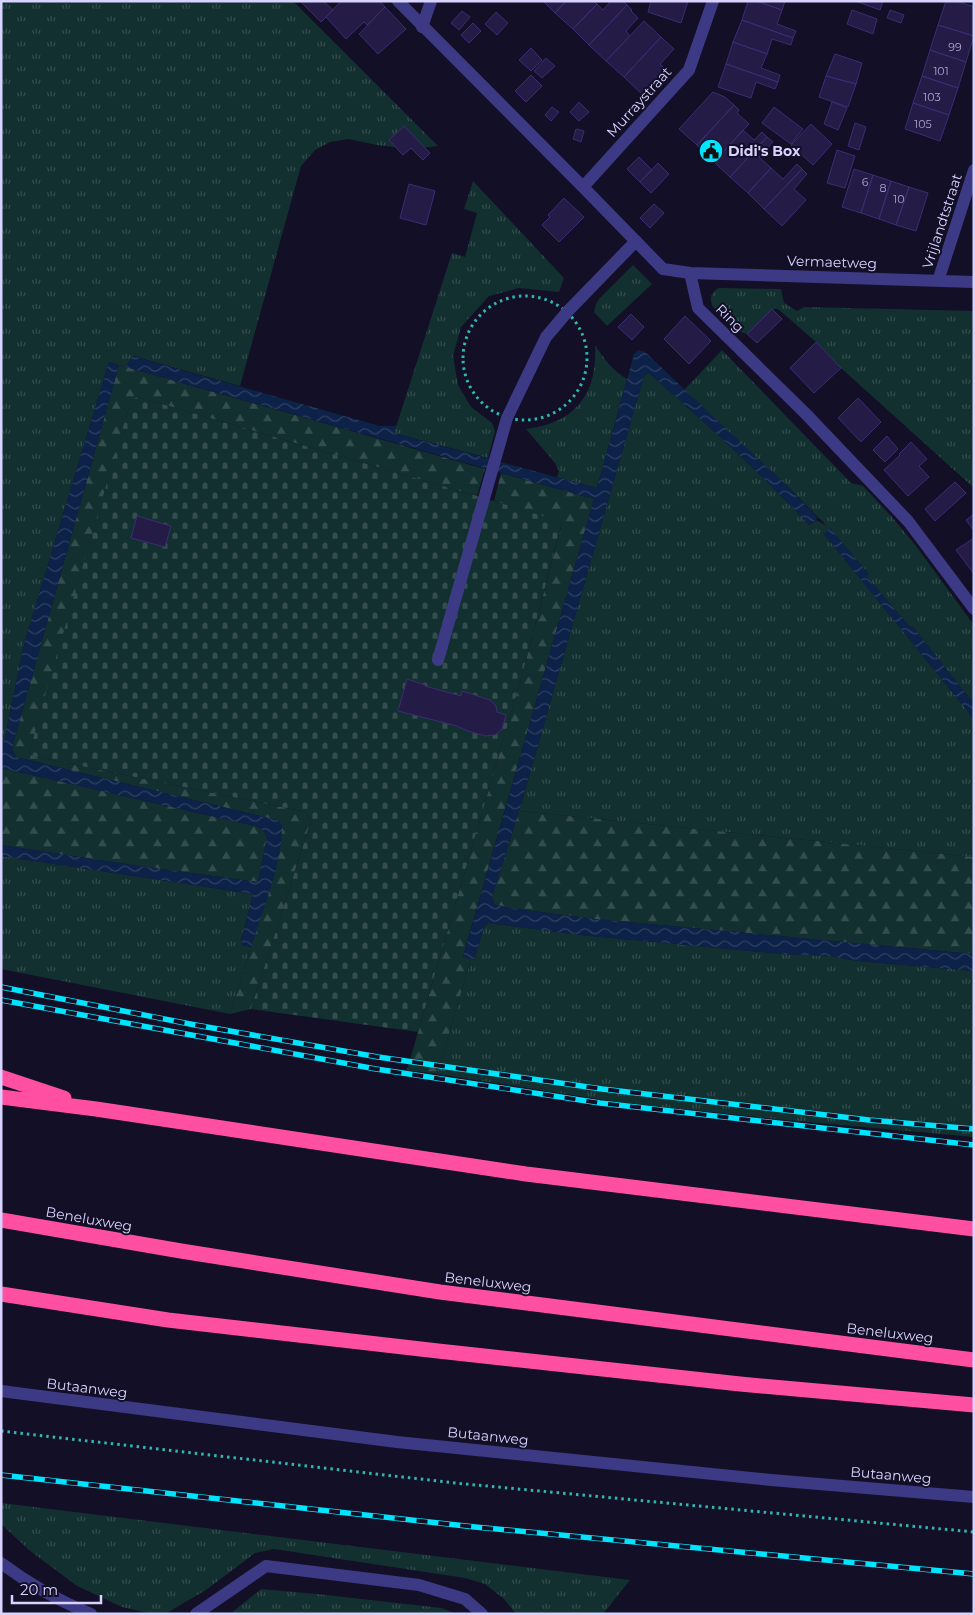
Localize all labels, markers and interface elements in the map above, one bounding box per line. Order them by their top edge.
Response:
house number: 99 [948,40,962,54]
street label: Murraystraat [603,63,676,141]
house number: 101 [933,64,949,78]
house number: 103 [923,90,941,104]
house number: 105 [914,117,932,131]
public building icon: Didi's Box [698,138,724,164]
place label: Didi's Box [728,142,801,160]
street label: Vrijlandtstraat [918,171,966,271]
house number: 6 [862,175,869,189]
house number: 8 [879,181,887,195]
house number: 10 [893,192,905,206]
street label: Vermaetweg [787,251,877,273]
street label: Ring [712,300,748,336]
street label: Beneluxweg [44,1203,134,1235]
street label: Beneluxweg [444,1268,532,1296]
street label: Beneluxweg [846,1319,934,1347]
street label: Butaanweg [46,1374,128,1402]
street label: Butaanweg [447,1423,529,1449]
street label: Butaanweg [850,1462,932,1488]
scale bar [12,1572,101,1604]
text: 20 m [20,1580,58,1599]

